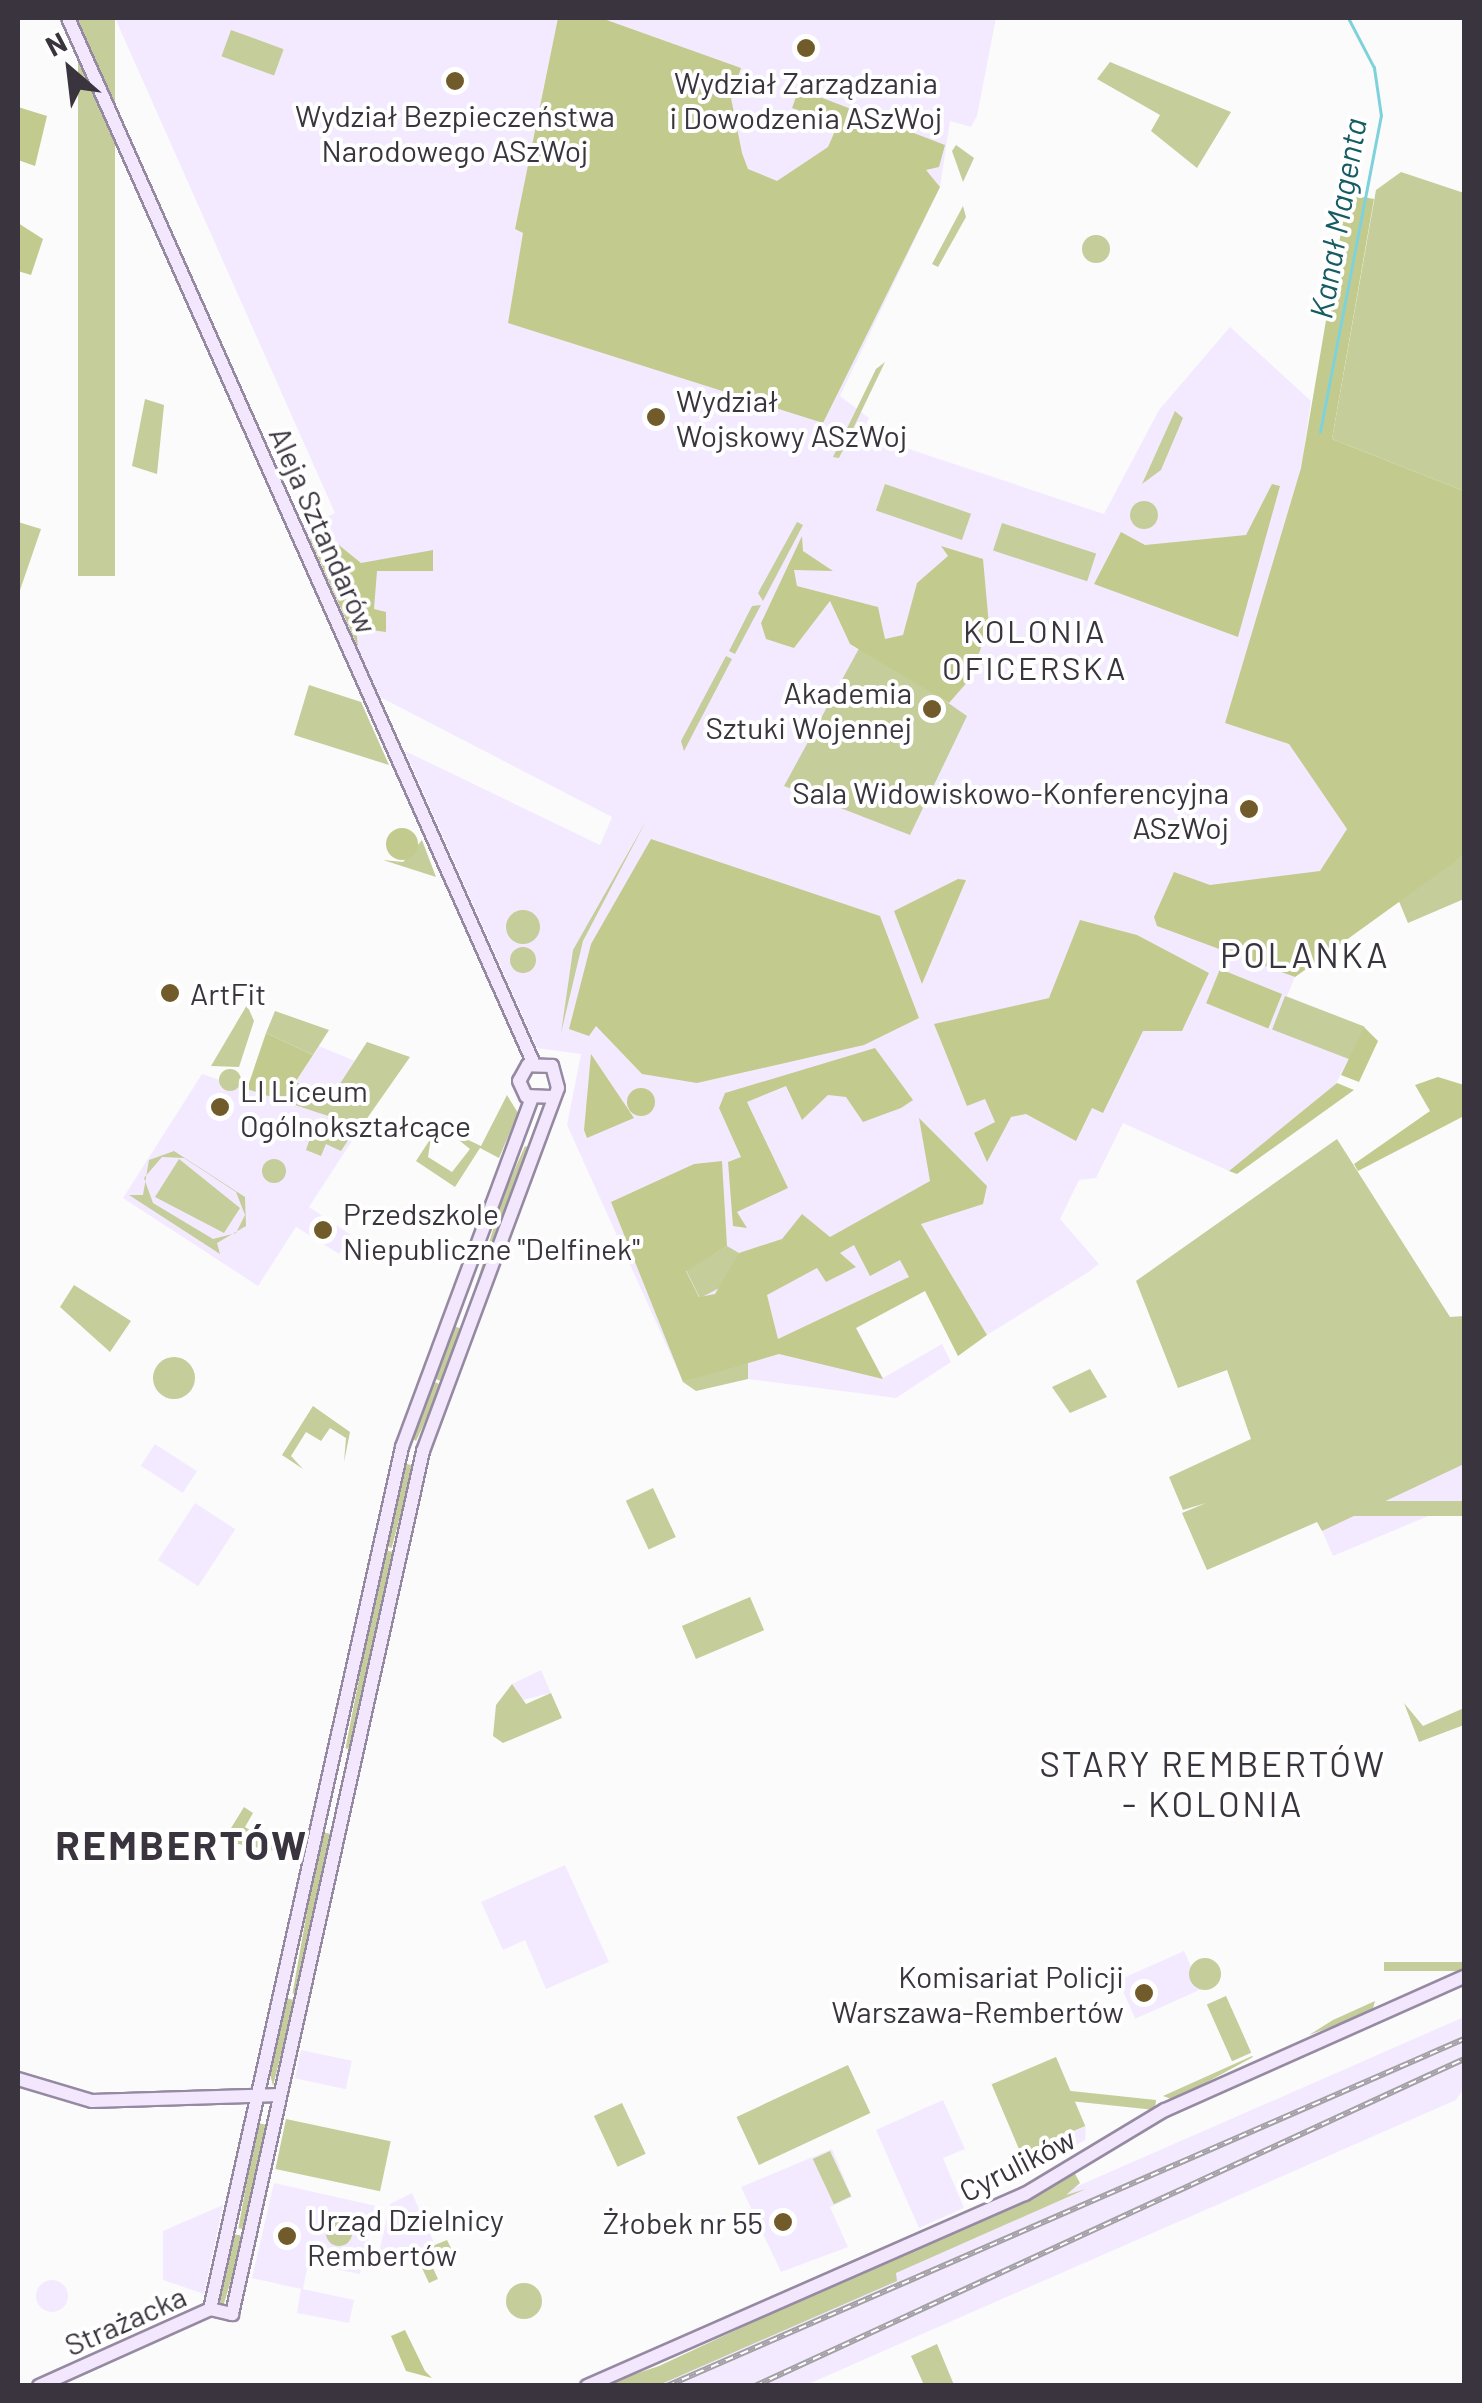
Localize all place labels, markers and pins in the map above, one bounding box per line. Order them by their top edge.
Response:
marker: Wydział Zarządzania i Dowodzenia ASzWoj [795,37,817,59]
place label: Wydział Zarządzania i Dowodzenia ASzWoj [670,64,942,134]
marker: Wydział Bezpieczeństwa Narodowego ASzWoj [444,70,466,92]
place label: Wydział Bezpieczeństwa Narodowego ASzWoj [295,97,615,168]
place label: Wydział Wojskowy ASzWoj [676,382,907,452]
marker: Wydział Wojskowy ASzWoj [645,406,667,428]
place label: Akademia Sztuki Wojennej [705,674,912,744]
marker: Akademia Sztuki Wojennej [921,698,943,720]
place label: Sala Widowiskowo-Konferencyjna ASzWoj [792,774,1229,844]
marker: Sala Widowiskowo-Konferencyjna ASzWoj [1238,798,1260,820]
place label: ArtFit [190,975,266,1011]
marker: ArtFit [159,982,181,1004]
place label: LI Liceum Ogólnokształcące [240,1072,471,1142]
marker: LI Liceum Ogólnokształcące [209,1096,231,1118]
place label: Przedszkole Niepubliczne "Delfinek" [343,1195,640,1266]
marker: Przedszkole Niepubliczne "Delfinek" [312,1219,334,1241]
place label: Komisariat Policji Warszawa-Rembertów [831,1958,1124,2028]
marker: Komisariat Policji Warszawa-Rembertów [1133,1982,1155,2004]
place label: Urząd Dzielnicy Rembertów [307,2201,504,2272]
place label: Żłobek nr 55 [603,2204,763,2240]
marker: Żłobek nr 55 [772,2211,794,2233]
marker: Urząd Dzielnicy Rembertów [276,2225,298,2247]

